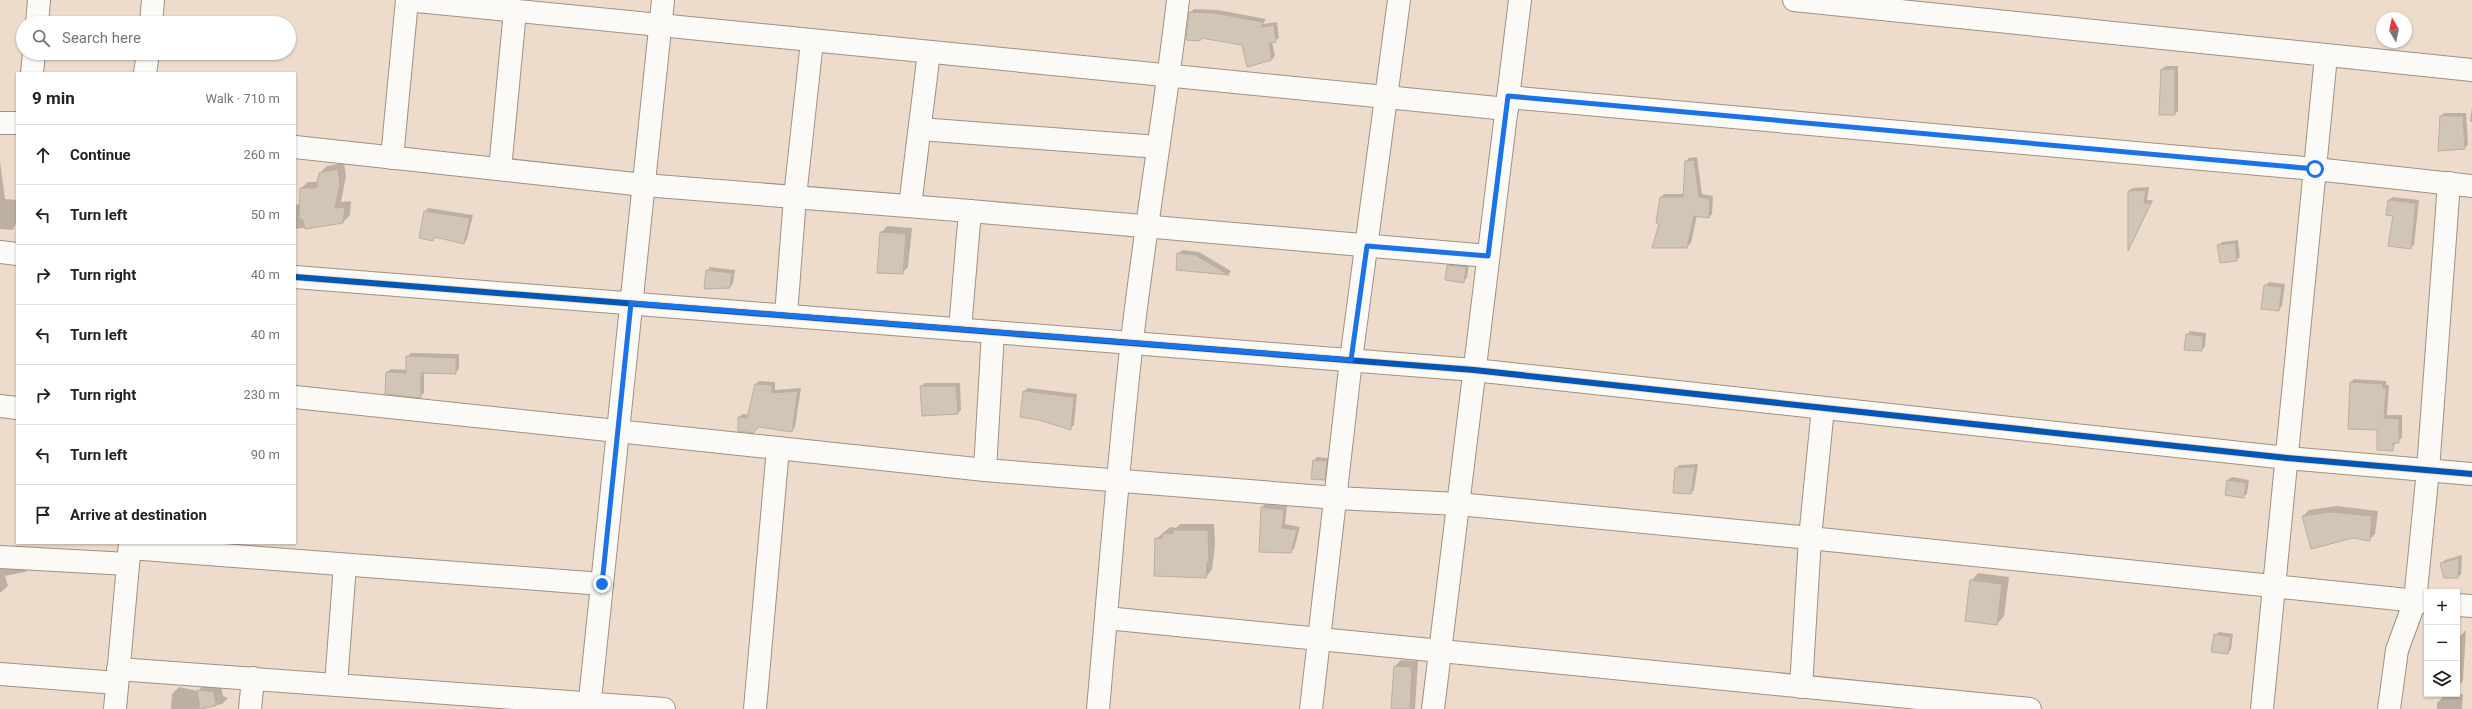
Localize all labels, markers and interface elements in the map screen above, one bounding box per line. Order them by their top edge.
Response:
north arrow [2376,12,2412,48]
search box [16,16,296,60]
icon: search [30,27,52,49]
text: Search here [62,29,141,47]
text: 9 min [32,88,75,108]
text: Walk · 710 m [205,91,280,106]
icon: ahead [32,144,54,166]
text: Continue [70,146,131,164]
text: 260 m [243,147,280,162]
route start [2306,160,2324,178]
icon: left [32,204,54,226]
text: Turn left [70,206,127,224]
text: 50 m [251,207,280,222]
icon: right [32,264,54,286]
text: Turn right [70,266,136,284]
text: 40 m [251,267,280,282]
icon: left [32,324,54,346]
text: Turn left [70,326,127,344]
text: 40 m [251,327,280,342]
icon: right [32,384,54,406]
text: Turn right [70,386,136,404]
text: 230 m [243,387,280,402]
icon: left [32,444,54,466]
text: Turn left [70,446,127,464]
text: 90 m [251,447,280,462]
icon: arrive [32,504,54,526]
text: Arrive at destination [70,506,207,524]
route end [593,575,611,593]
map controls [2424,589,2460,697]
button: + [2424,589,2460,625]
button: − [2424,625,2460,661]
button: layers [2424,661,2460,697]

